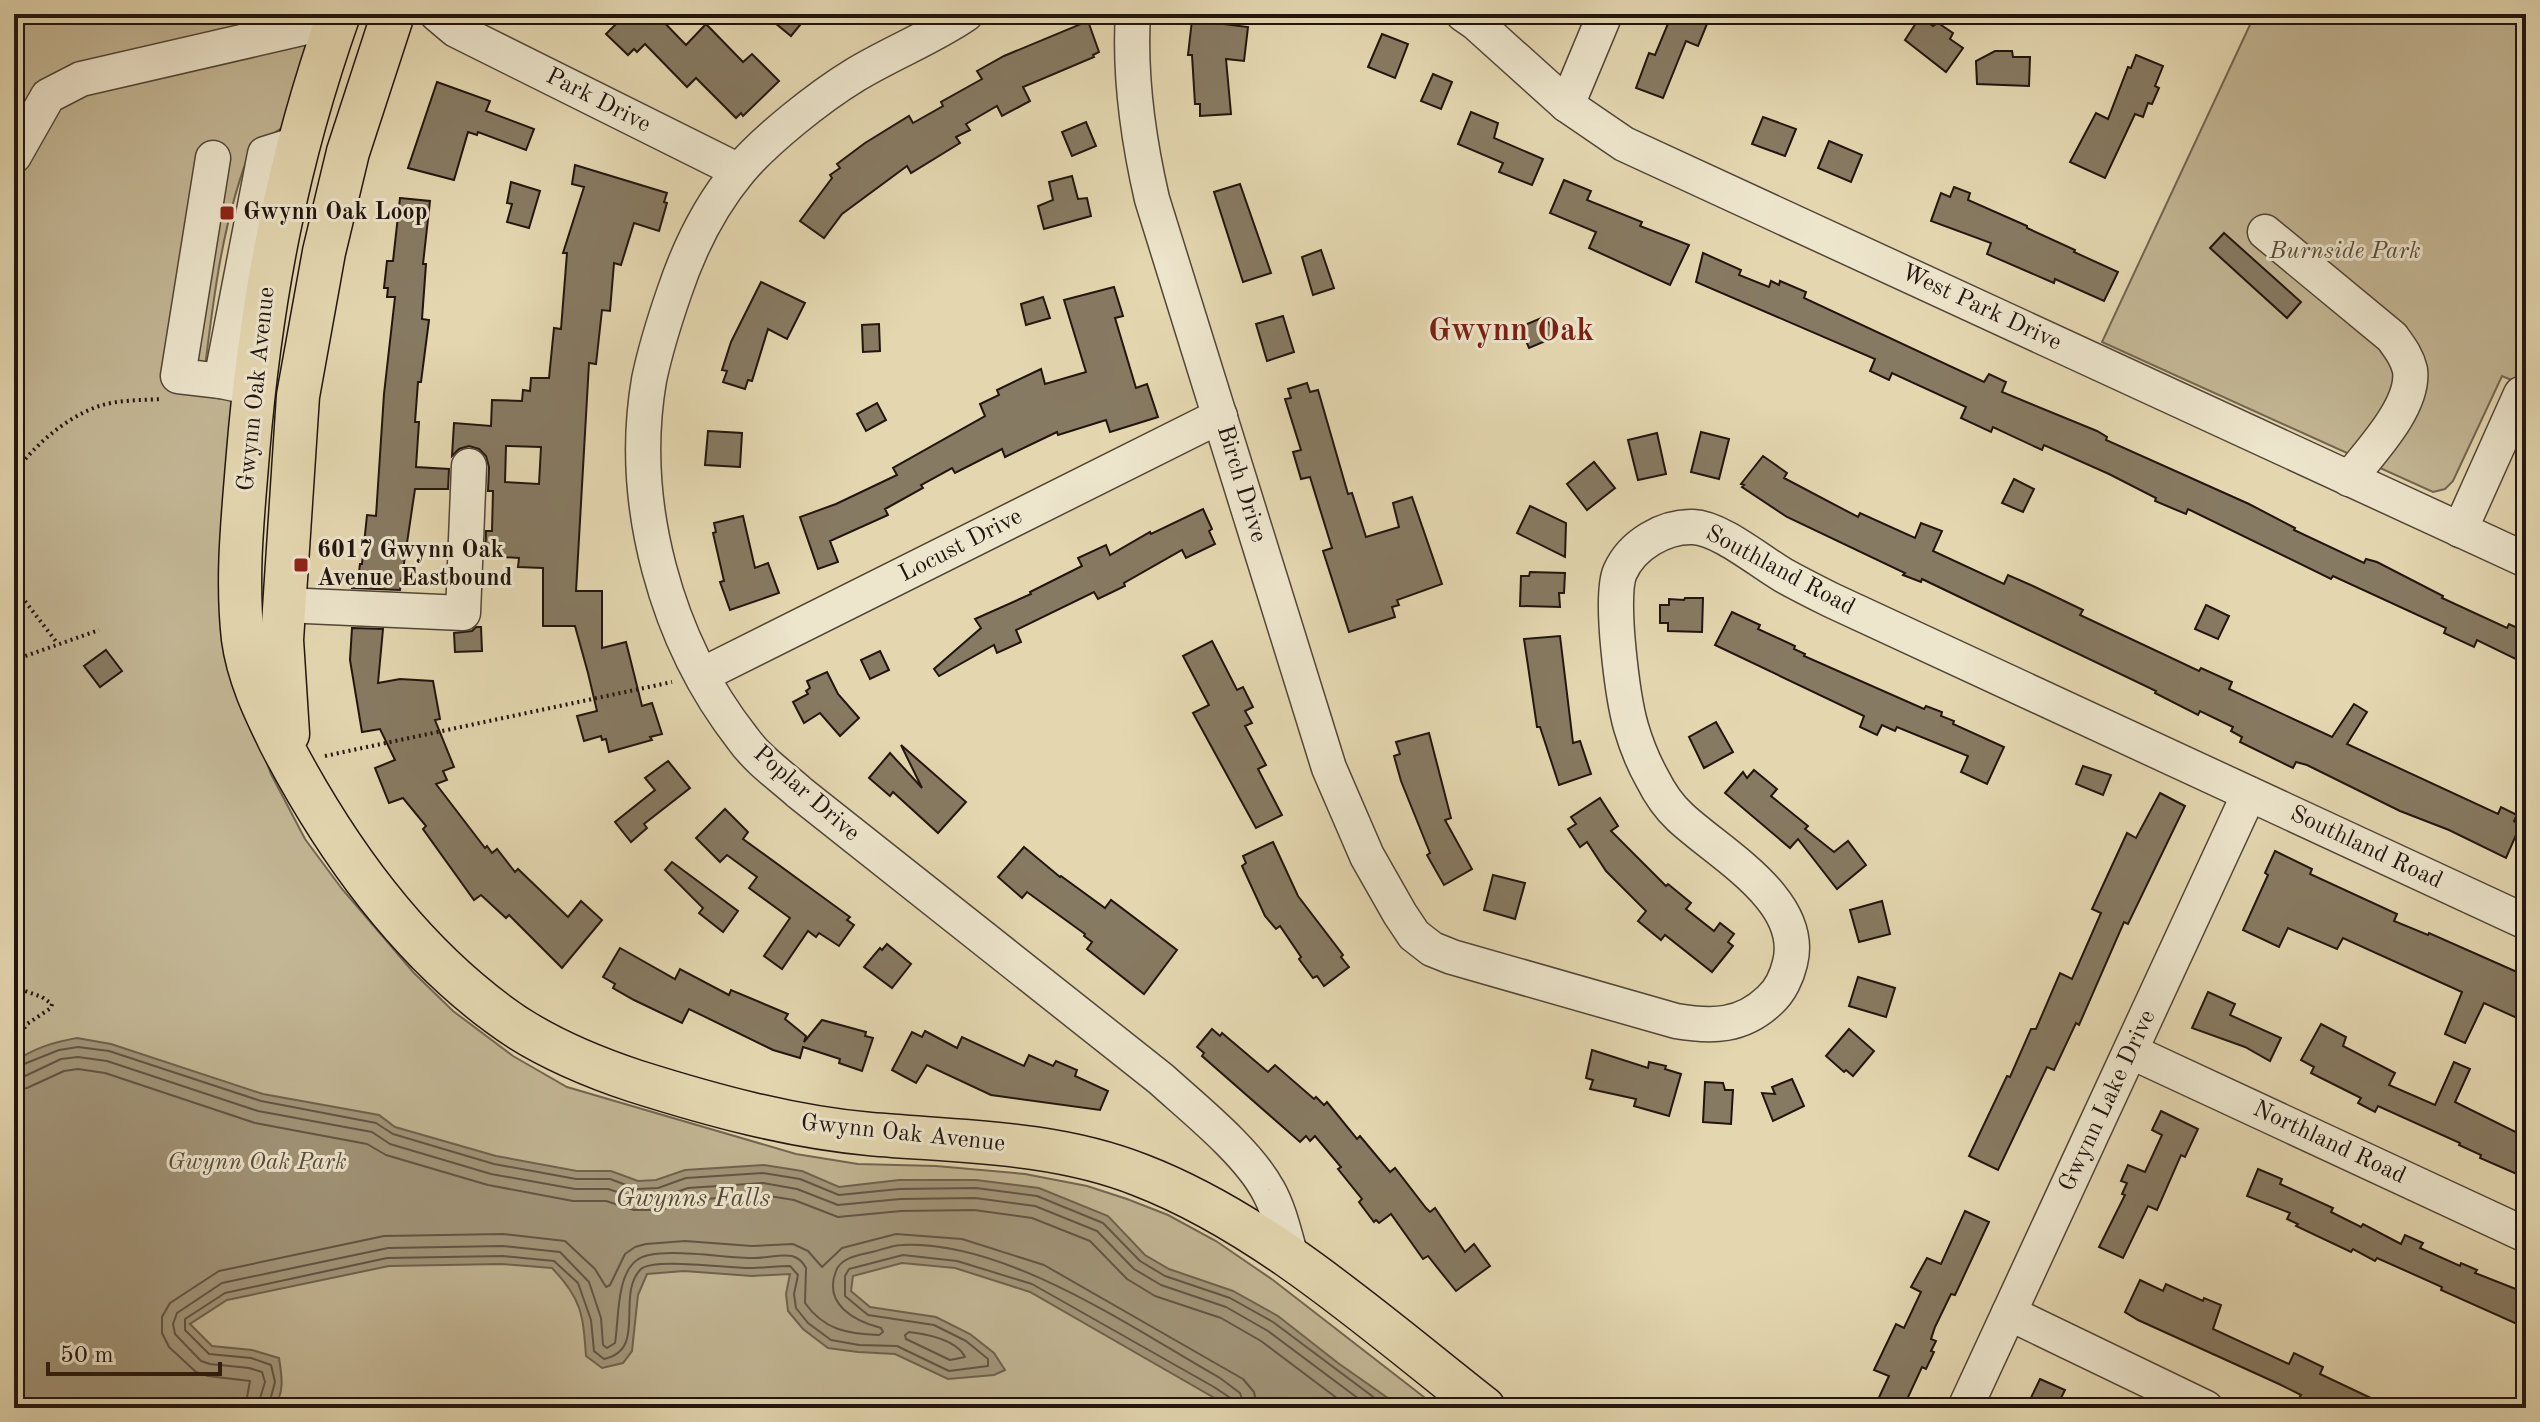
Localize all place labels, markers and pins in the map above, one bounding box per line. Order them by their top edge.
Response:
place label: Gwynn Oak Loop [243,201,428,225]
marker: Gwynn Oak Loop [218,204,236,222]
place label: 6017 Gwynn Oak Avenue Eastbound [317,539,512,591]
marker: 6017 Gwynn Oak Avenue Eastbound [292,556,310,574]

